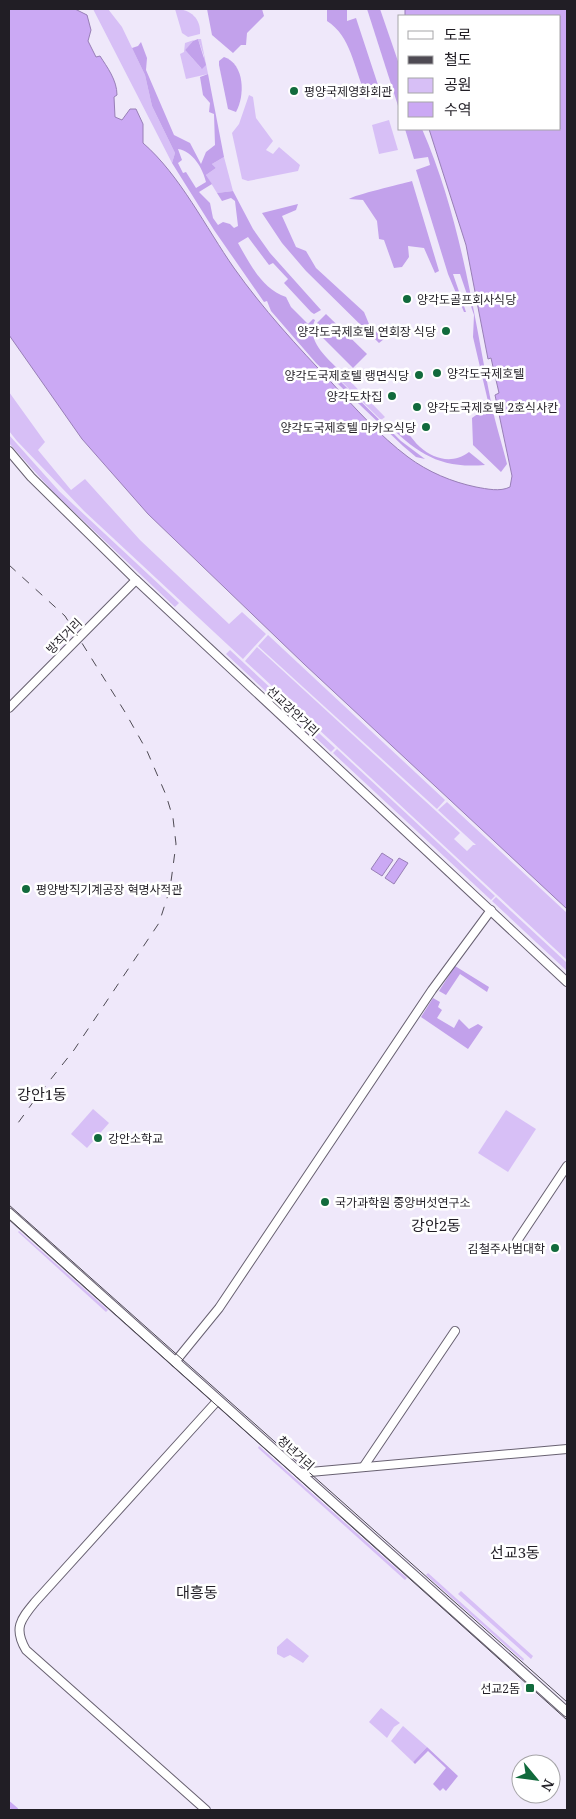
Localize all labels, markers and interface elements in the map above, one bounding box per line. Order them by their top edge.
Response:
legend [398,15,561,130]
text: 도로 [444,24,472,44]
text: 철도 [444,49,472,69]
text: 공원 [444,74,472,94]
place label: 평양국제영화회관 [304,83,392,100]
marker: 평양국제영화회관 [288,85,300,97]
text: 수역 [444,99,472,119]
place label: 양각도골프회사식당 [417,291,516,308]
marker: 양각도골프회사식당 [401,293,413,305]
place label: 양각도국제호텔 연회장 식당 [297,323,436,340]
marker: 양각도국제호텔 연회장 식당 [440,325,452,337]
place label: 양각도국제호텔 [447,365,524,382]
place label: 양각도국제호텔 랭면식당 [284,367,409,384]
marker: 양각도국제호텔 [431,367,443,379]
marker: 양각도국제호텔 랭면식당 [413,369,425,381]
place label: 양각도차집 [327,388,382,405]
marker: 양각도차집 [386,390,398,402]
place label: 양각도국제호텔 2호식사칸 [427,399,558,416]
marker: 양각도국제호텔 2호식사칸 [411,401,423,413]
place label: 양각도국제호텔 마카오식당 [280,419,416,436]
marker: 양각도국제호텔 마카오식당 [420,421,432,433]
street label: 방직거리 [42,614,86,658]
street label: 선교강안거리 [263,682,323,740]
place label: 평양방직기계공장 혁명사적관 [36,881,183,898]
marker: 평양방직기계공장 혁명사적관 [20,883,32,895]
district label: 강안1동 [17,1084,67,1104]
place label: 강안소학교 [108,1130,163,1147]
marker: 강안소학교 [92,1132,104,1144]
place label: 국가과학원 중앙버섯연구소 [335,1194,471,1211]
marker: 국가과학원 중앙버섯연구소 [319,1196,331,1208]
district label: 강안2동 [411,1215,461,1235]
place label: 김철주사범대학 [468,1240,545,1257]
marker: 김철주사범대학 [549,1242,561,1254]
street label: 청년거리 [274,1432,318,1474]
district label: 선교3동 [490,1542,540,1562]
district label: 대흥동 [176,1582,218,1602]
place label: 선교2돔 [480,1680,520,1697]
marker: 선교2돔 [524,1682,536,1694]
north arrow [511,1754,561,1804]
text: N [537,1776,559,1795]

